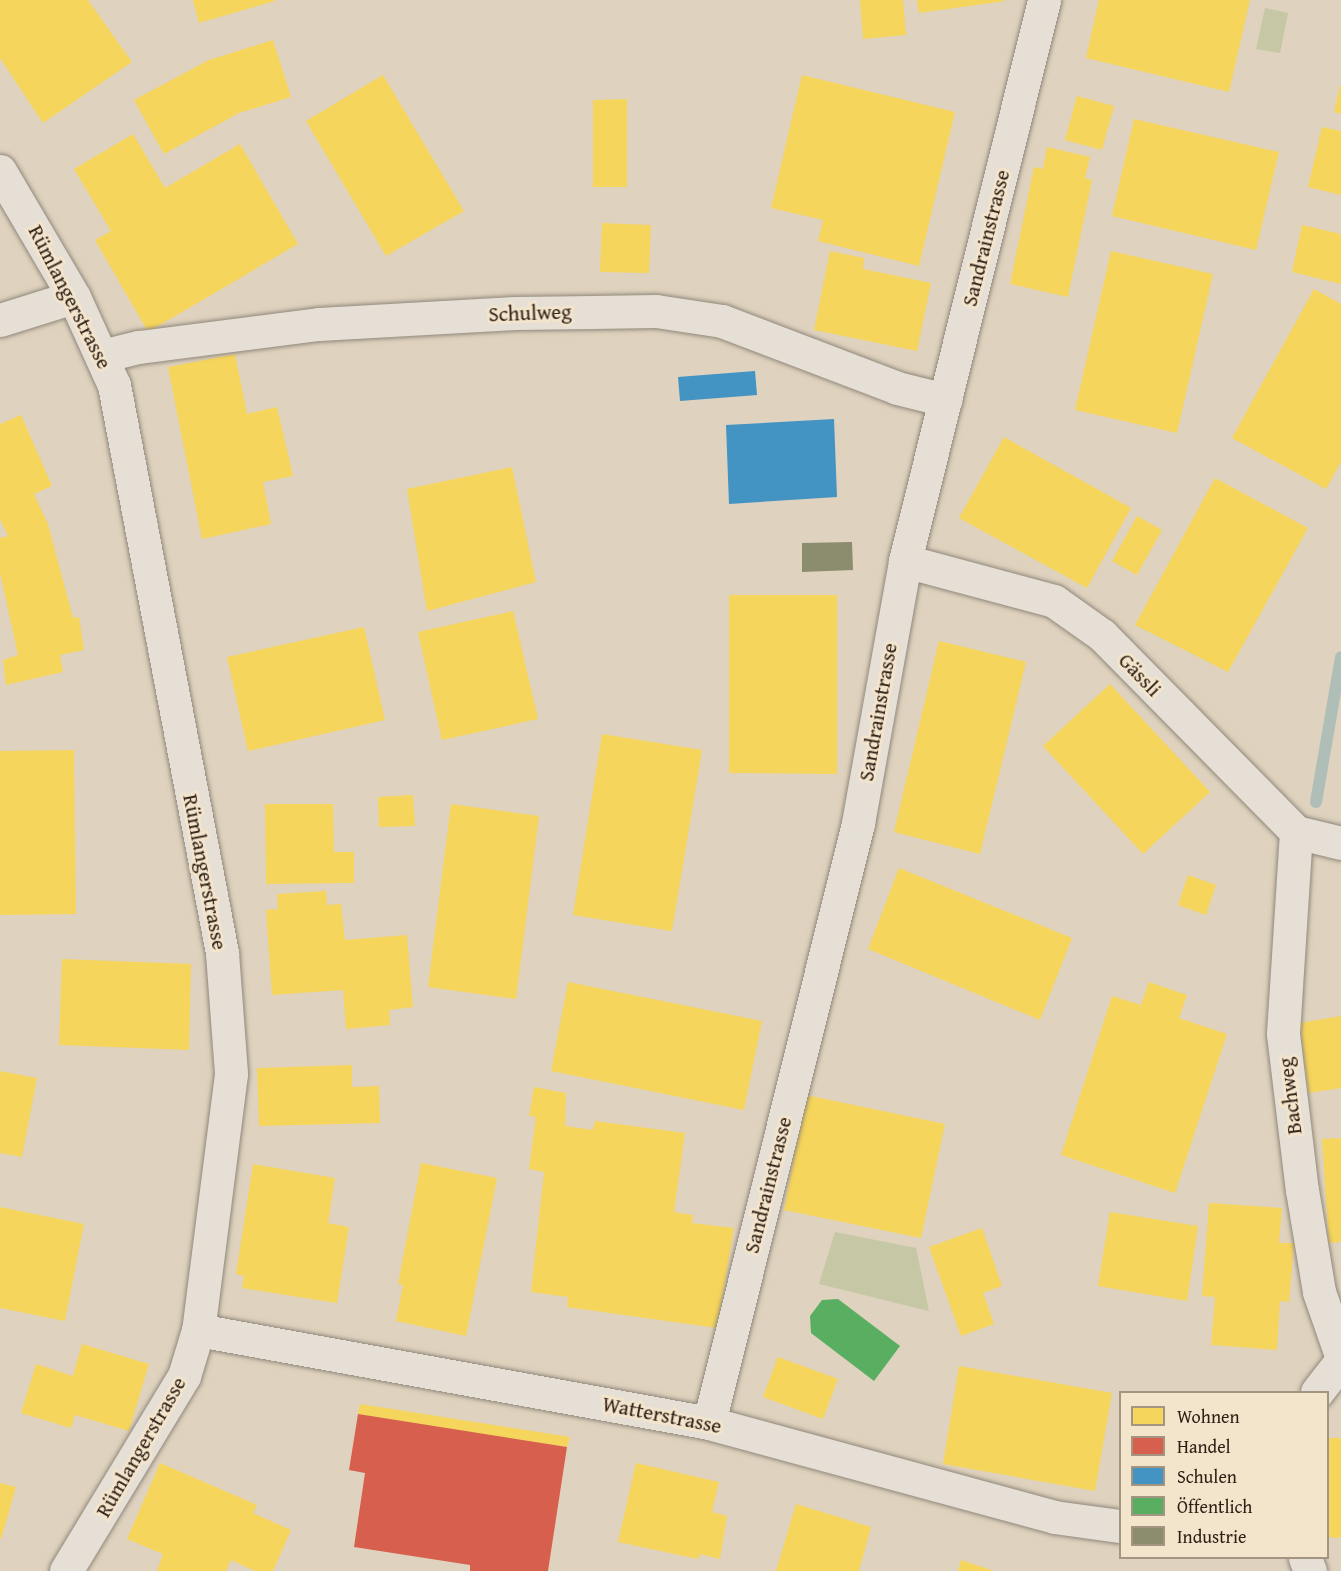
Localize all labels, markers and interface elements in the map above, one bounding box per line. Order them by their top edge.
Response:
street label: Sandrainstrasse [957,167,1015,309]
street label: Rümlangerstrasse [23,221,117,373]
street label: Schulweg [488,299,572,327]
street label: Sandrainstrasse [853,641,903,783]
street label: Gässli [1113,648,1167,702]
street label: Rümlangerstrasse [178,792,232,952]
street label: Bachweg [1273,1056,1307,1136]
street label: Sandrainstrasse [739,1114,797,1256]
street label: Rümlangerstrasse [91,1372,191,1522]
street label: Watterstrasse [600,1391,724,1439]
legend [1119,1391,1329,1559]
text: Wohnen [1177,1403,1240,1430]
text: Handel [1177,1433,1231,1460]
text: Schulen [1177,1463,1237,1490]
text: Öffentlich [1177,1493,1252,1520]
text: Industrie [1177,1523,1246,1550]

